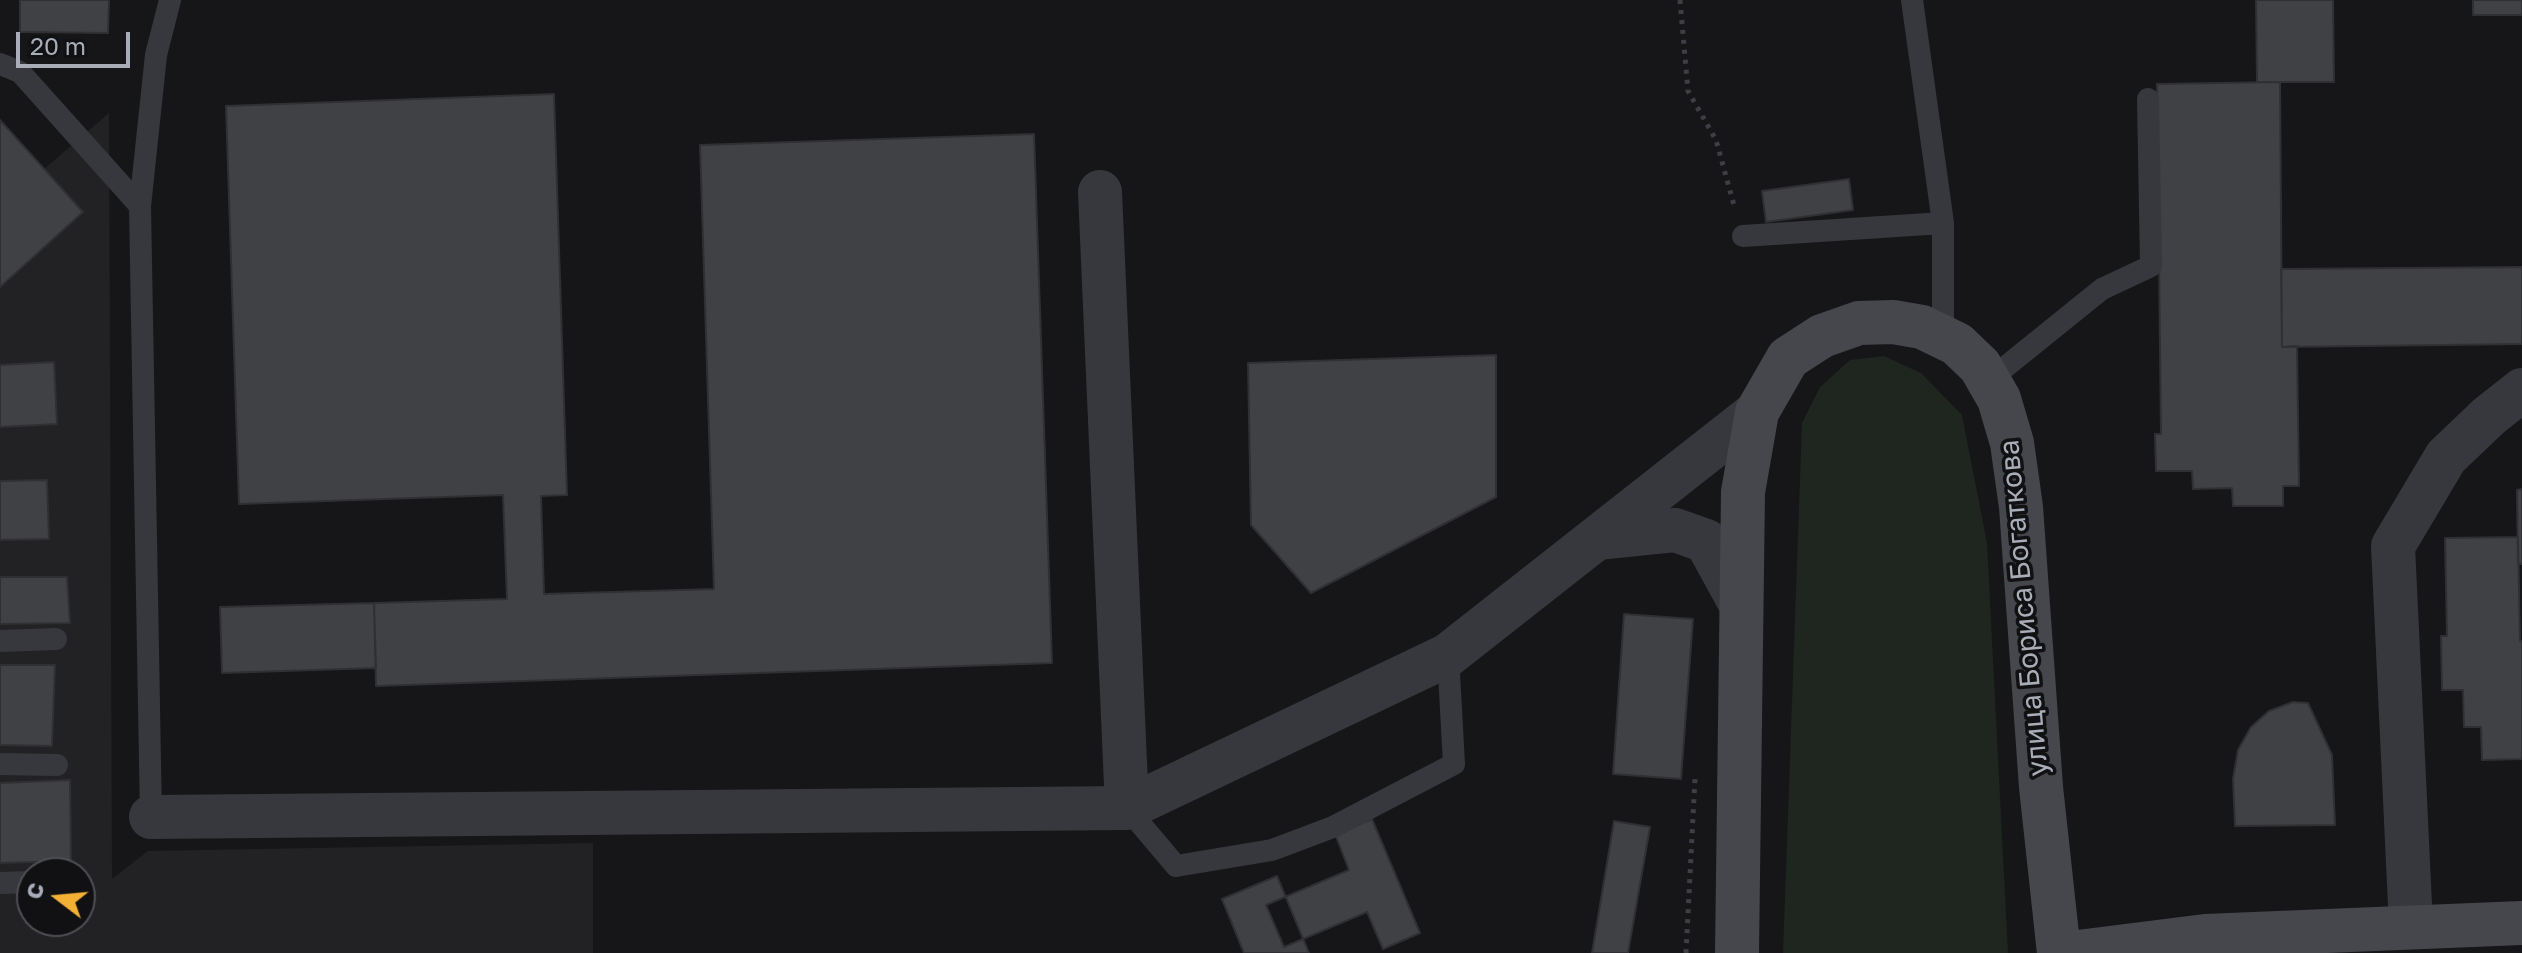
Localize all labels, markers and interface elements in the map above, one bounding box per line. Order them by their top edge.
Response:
scale bar [20,16,134,66]
text: 20 m [30,31,86,60]
street label: улица Бориса Богаткова [1993,438,2055,778]
north arrow [16,857,96,937]
text: С [19,880,50,902]

